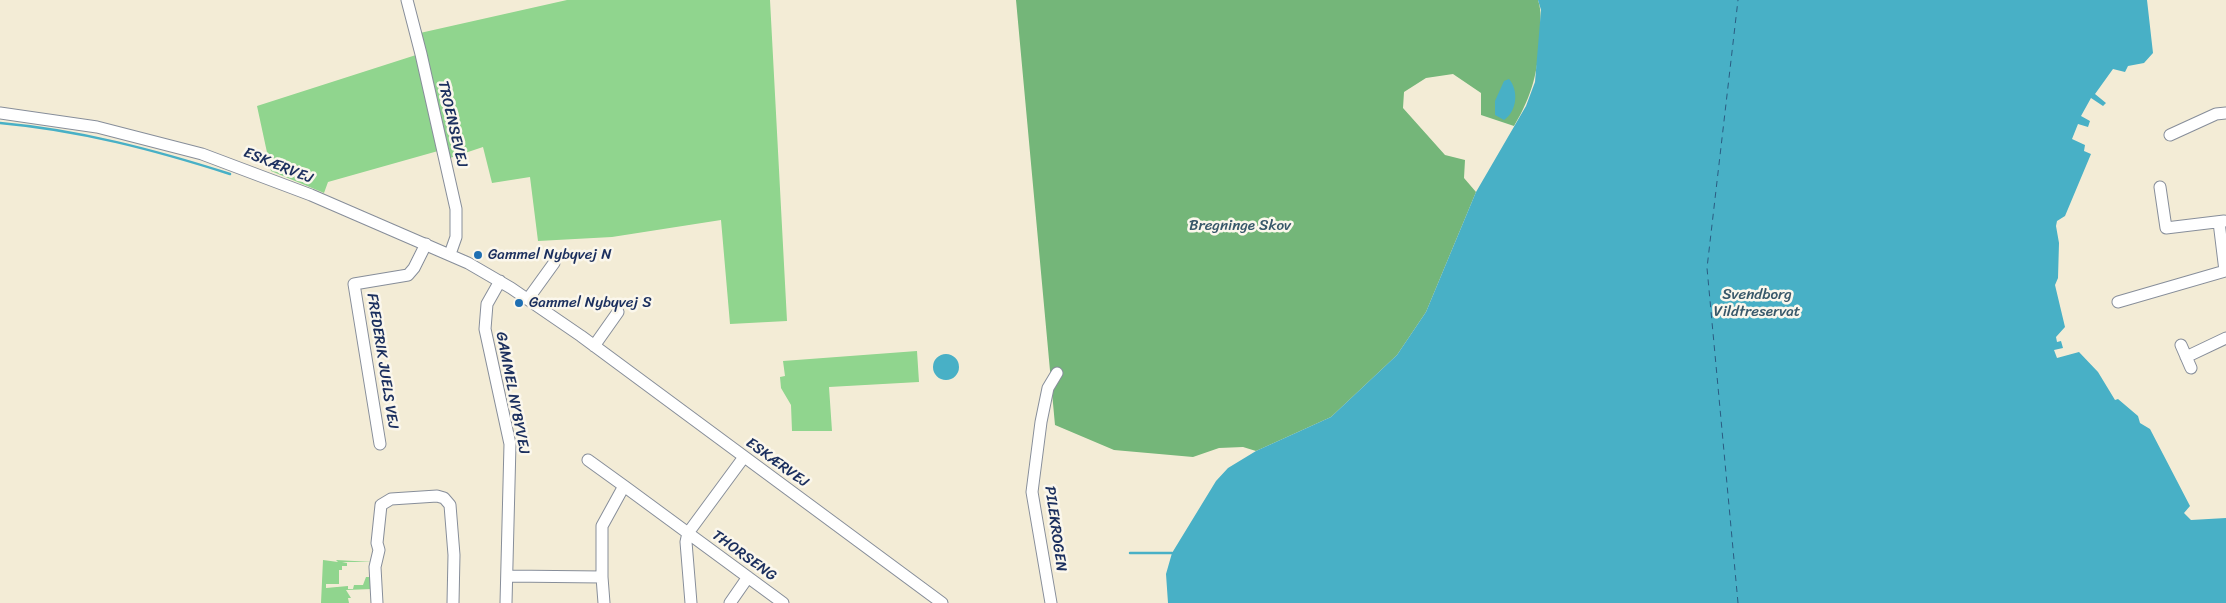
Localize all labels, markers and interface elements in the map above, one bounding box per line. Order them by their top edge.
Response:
street label: TROENSEVEJ [433,79,471,169]
street label: ESKÆRVEJ [241,144,315,188]
park label: Bregninge Skov [1189,217,1291,235]
place label: Gammel Nybyvej N [488,246,612,264]
marker: Gammel Nybyvej N [472,249,484,261]
park label: Svendborg Vildtreservat [1714,286,1800,321]
street label: FREDERIK JUELS VEJ [362,292,402,430]
place label: Gammel Nybyvej S [529,294,652,312]
marker: Gammel Nybyvej S [513,297,525,309]
street label: GAMMEL NYBYVEJ [491,330,533,456]
street label: ESKÆRVEJ [742,434,812,492]
street label: PILEKROGEN [1040,485,1070,573]
street label: THORSENG [708,527,780,585]

